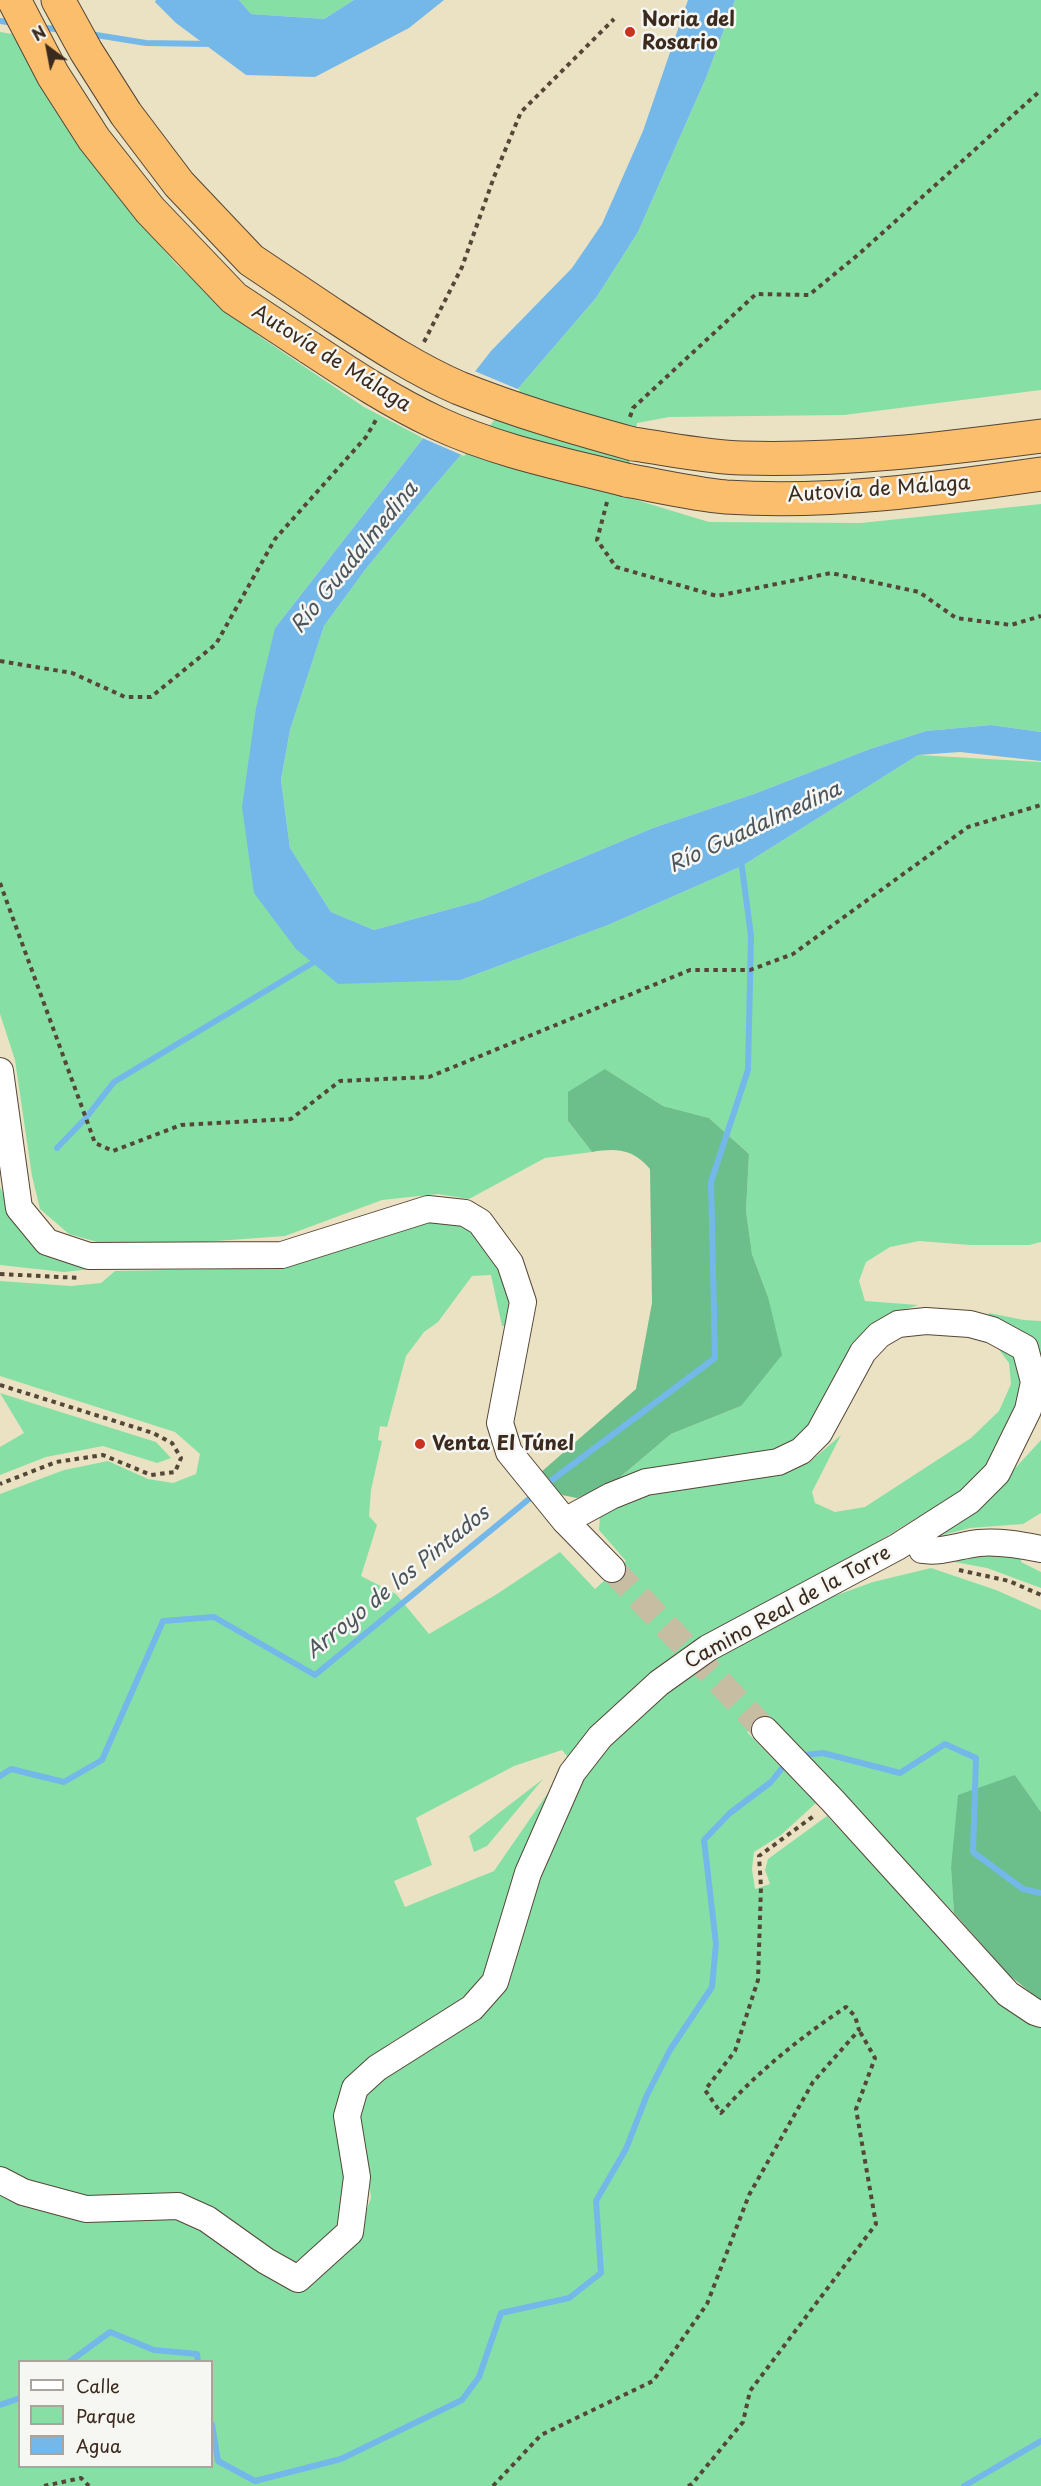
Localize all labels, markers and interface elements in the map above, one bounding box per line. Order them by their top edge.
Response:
place label: Noria del Rosario [642,8,735,55]
north arrow [18,18,78,78]
text: N [27,19,50,46]
marker: Noria del Rosario [623,25,637,39]
street label: Autovía de Málaga [247,300,415,418]
street label: Autovía de Málaga [787,472,971,508]
water label: Río Guadalmedina [286,477,424,639]
water label: Río Guadalmedina [665,777,845,879]
place label: Venta El Túnel [432,1432,574,1456]
marker: Venta El Túnel [413,1437,427,1451]
water label: Arroyo de los Pintados [301,1501,495,1665]
street label: Camino Real de la Torre [681,1541,895,1675]
legend [18,2360,213,2468]
text: Calle [76,2372,120,2399]
text: Parque [76,2402,136,2429]
text: Agua [76,2432,121,2459]

